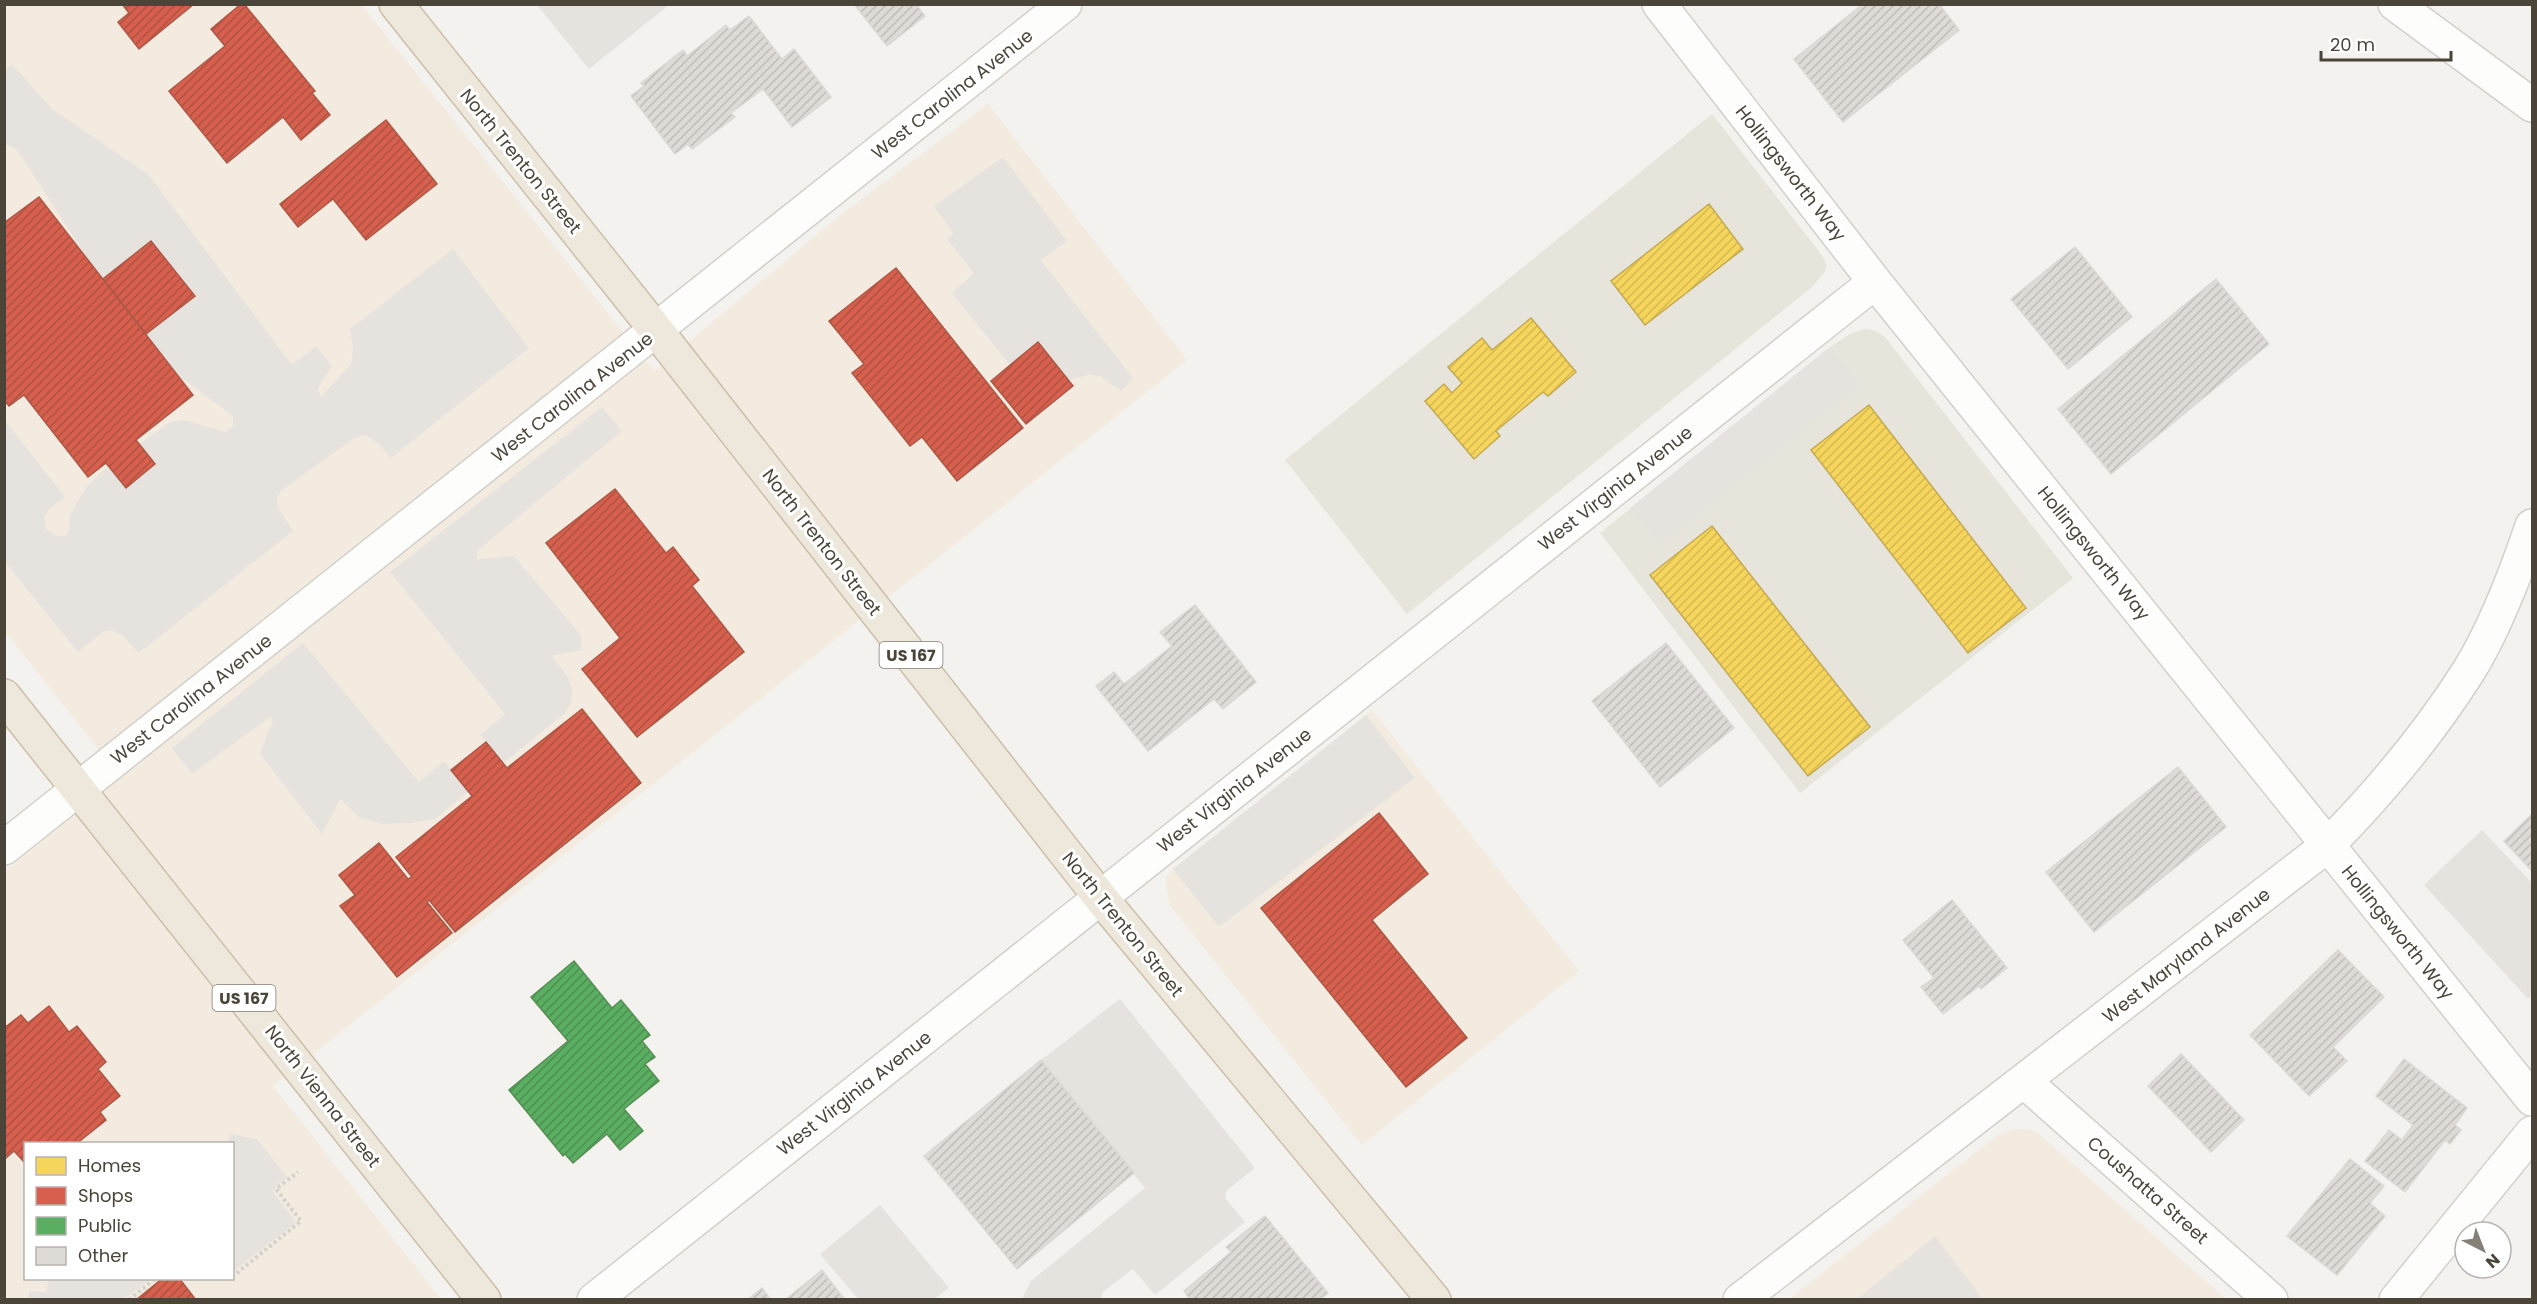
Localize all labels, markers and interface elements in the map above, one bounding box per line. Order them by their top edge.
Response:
street label: West Carolina Avenue [866,23,1038,165]
scale bar [2321,24,2452,62]
text: 20 m [2330,32,2375,57]
street label: North Trenton Street [455,83,587,239]
street label: Hollingsworth Way [1730,100,1852,246]
street label: West Carolina Avenue [486,326,658,468]
street label: West Virginia Avenue [1532,420,1698,556]
street label: North Trenton Street [757,463,887,621]
street label: Hollingsworth Way [2032,481,2156,625]
street label: West Carolina Avenue [105,628,277,770]
road number: US 167 [880,642,942,668]
street label: West Virginia Avenue [1151,722,1317,858]
street label: North Trenton Street [1057,846,1189,1002]
street label: Hollingsworth Way [2336,860,2460,1004]
street label: West Maryland Avenue [2097,882,2275,1028]
road number: US 167 [212,985,276,1011]
street label: North Vienna Street [260,1020,386,1172]
street label: West Virginia Avenue [771,1025,937,1161]
street label: Coushatta Street [2082,1130,2214,1250]
legend [24,1142,234,1280]
text: Homes [78,1153,141,1178]
text: Shops [78,1183,133,1208]
text: Public [78,1213,132,1238]
north arrow [2453,1220,2513,1280]
text: Other [78,1243,128,1268]
text: N [2481,1248,2505,1273]

